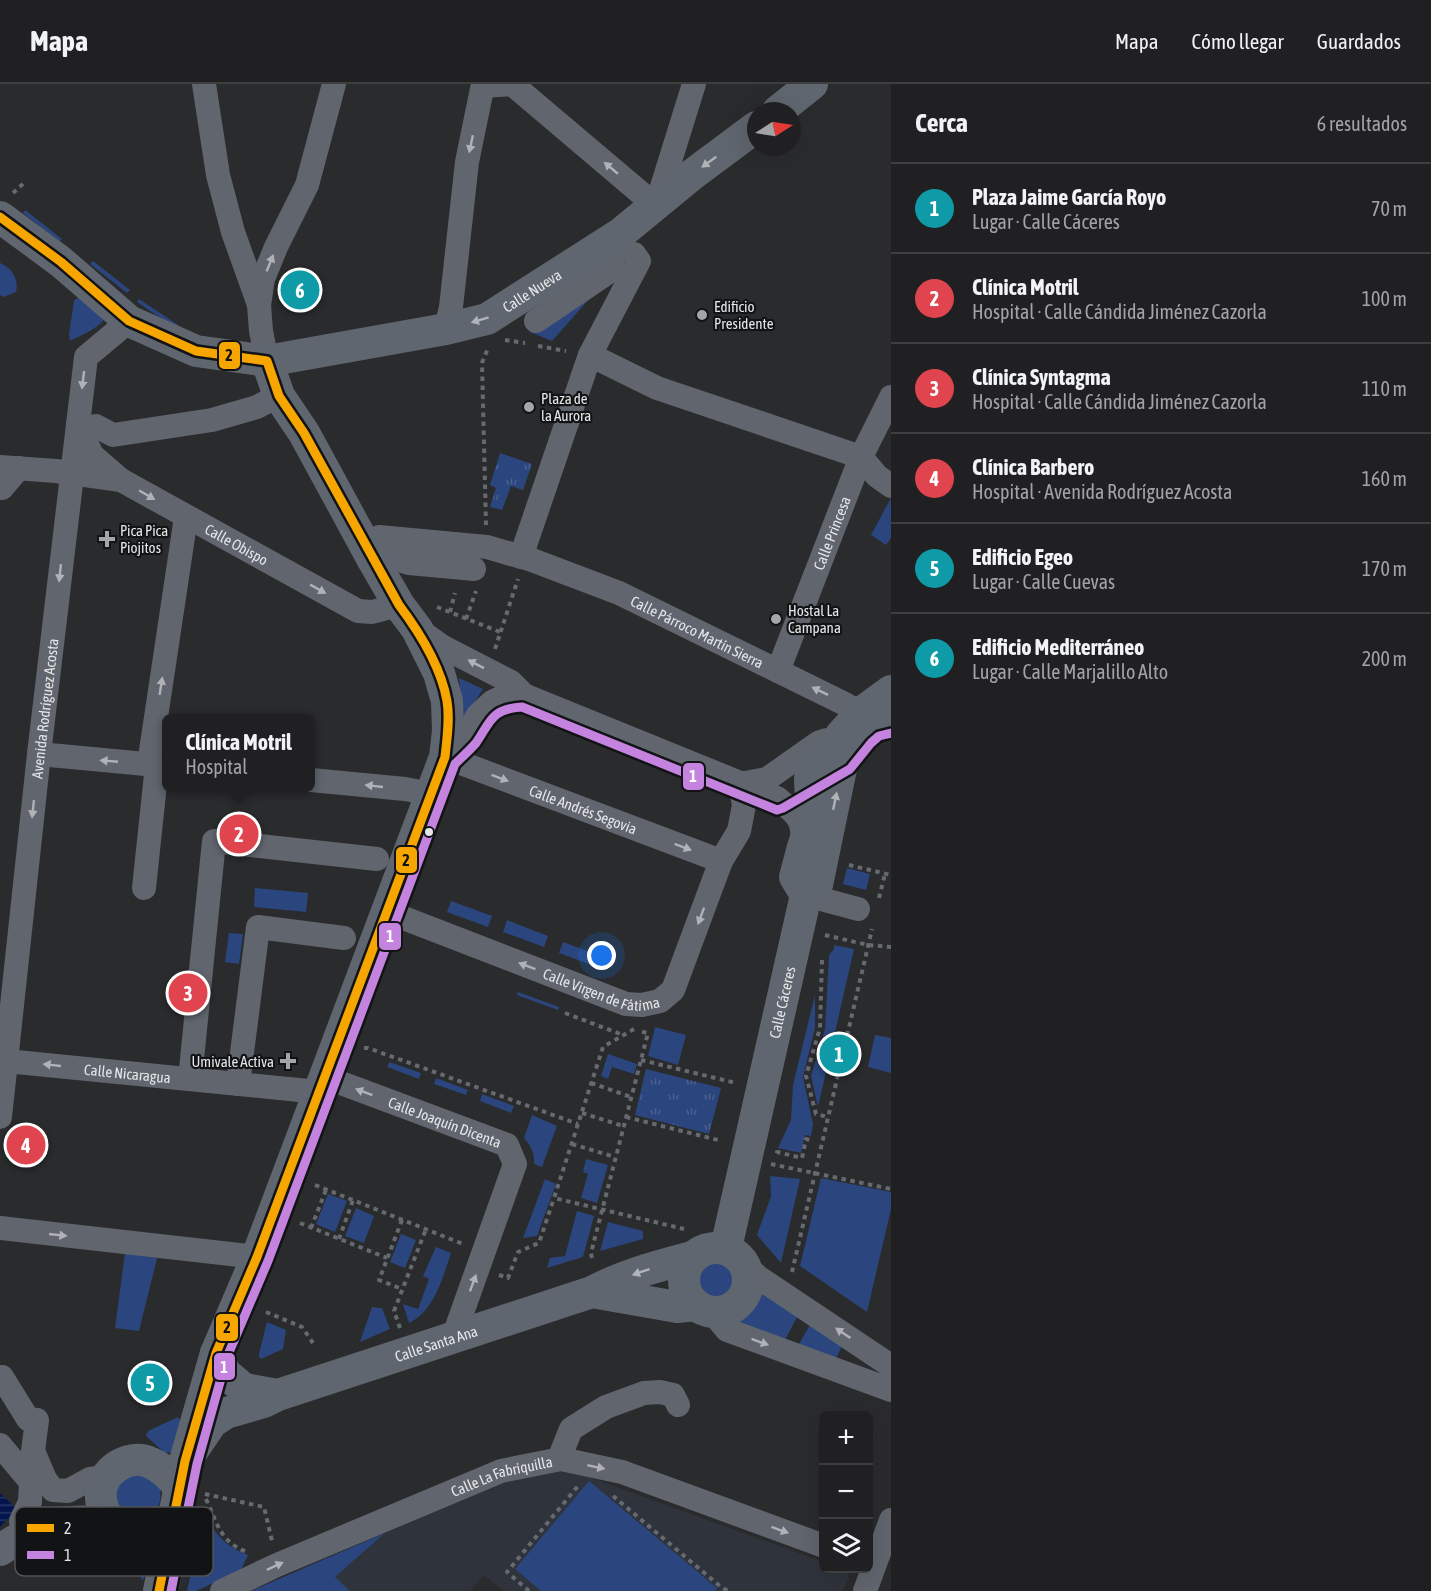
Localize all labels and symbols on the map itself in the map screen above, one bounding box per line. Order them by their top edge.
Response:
north arrow [747,102,801,156]
one-way arrow [466,134,475,153]
one-way arrow [701,156,717,168]
one-way arrow [604,162,619,175]
one-way arrow [265,253,275,271]
street label: Calle Nueva [499,265,564,315]
pin: 6 [280,268,320,312]
place label: Edificio Presidente [714,298,774,332]
marker: Edificio Presidente [695,308,709,322]
one-way arrow [471,316,489,325]
line badge: 2 [218,341,241,370]
text: 2 [225,346,233,364]
one-way arrow [79,370,88,389]
place label: Plaza de la Aurora [541,390,591,424]
marker: Plaza de la Aurora [522,400,536,414]
one-way arrow [139,490,156,500]
street label: Calle Princesa [810,494,853,572]
street label: Calle Obispo [202,520,271,568]
place label: Pica Pica Piojitos [120,522,168,556]
marker: Pica Pica Piojitos [98,530,116,548]
one-way arrow [55,564,65,583]
one-way arrow [309,584,326,594]
street label: Calle Párroco Martín Sierra [628,592,766,671]
place label: Hostal La Campana [788,602,841,636]
marker: Hostal La Campana [769,612,783,626]
street label: Avenida Rodríguez Acosta [28,637,61,779]
one-way arrow [467,659,484,668]
one-way arrow [157,676,166,695]
one-way arrow [811,687,828,696]
one-way arrow [99,756,118,765]
line badge: 1 [682,762,705,791]
text: 1 [689,767,697,785]
one-way arrow [491,774,509,783]
one-way arrow [364,781,383,791]
street label: Calle Andrés Segovia [527,781,639,837]
one-way arrow [830,792,840,811]
one-way arrow [28,800,38,819]
pin: 2 [220,812,258,856]
unlabelled marker [423,826,435,838]
one-way arrow [674,842,692,852]
line badge: 2 [395,846,418,874]
text: 2 [402,851,410,869]
one-way arrow [695,907,705,925]
line badge: 1 [378,922,402,951]
text: 1 [386,927,394,945]
your location [587,941,616,970]
one-way arrow [518,961,536,970]
street label: Calle Virgen de Fátima [541,964,661,1013]
street label: Calle Cáceres [765,965,798,1040]
pin: 3 [168,970,207,1016]
pin: 1 [820,1032,858,1076]
marker: Umivale Activa [279,1052,297,1070]
place label: Umivale Activa [192,1053,274,1070]
one-way arrow [42,1060,61,1070]
street label: Calle Nicaragua [83,1060,172,1086]
one-way arrow [355,1087,373,1096]
street label: Calle Joaquín Dicenta [386,1093,504,1151]
pin: 4 [6,1122,46,1168]
one-way arrow [49,1230,68,1239]
one-way arrow [632,1268,650,1277]
one-way arrow [468,1274,478,1292]
line badge: 2 [215,1313,239,1342]
text: 2 [223,1318,231,1336]
street label: Calle Santa Ana [393,1322,480,1365]
one-way arrow [835,1327,851,1339]
one-way arrow [751,1338,769,1348]
line badge: 1 [213,1352,236,1381]
text: 1 [220,1358,228,1376]
pin: 5 [130,1360,170,1406]
street label: Calle La Fabriquilla [448,1452,554,1500]
one-way arrow [587,1462,605,1472]
legend [15,1507,213,1576]
text: 2 [64,1519,72,1537]
one-way arrow [771,1526,789,1536]
text: 1 [64,1546,72,1564]
one-way arrow [266,1560,284,1570]

